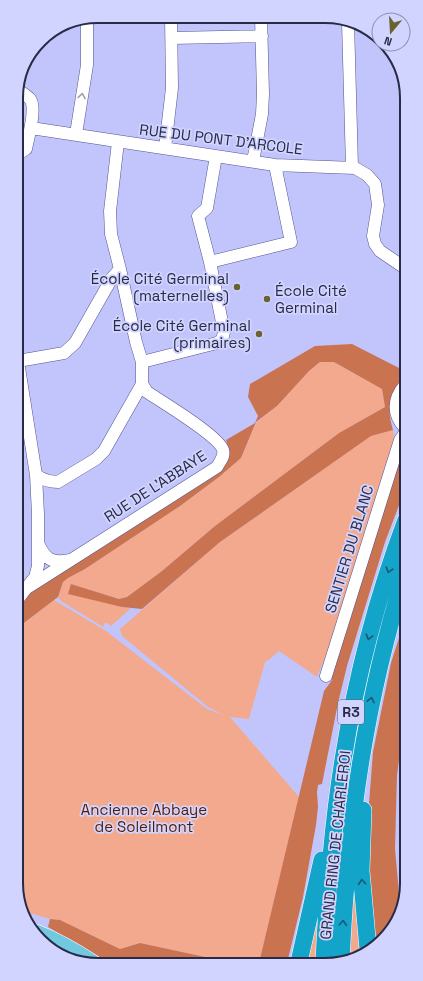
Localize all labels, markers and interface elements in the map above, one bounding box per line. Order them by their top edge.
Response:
north arrow [371,12,411,52]
text: N [382,34,394,49]
one-way arrow [78,93,86,99]
street label: RUE DU PONT D'ARCOLE [138,120,304,158]
place label: École Cité Germinal (maternelles) [91,269,229,306]
place label: École Cité Germinal [275,281,347,317]
marker: École Cité Germinal (maternelles) [232,282,242,292]
marker: École Cité Germinal [262,294,272,304]
place label: École Cité Germinal (primaires) [113,316,251,353]
marker: École Cité Germinal (primaires) [254,329,264,339]
street label: RUE DE L'ABBAYE [100,446,210,526]
street label: SENTIER DU BLANC [321,483,377,615]
one-way arrow [385,566,394,573]
one-way arrow [365,633,374,640]
one-way arrow [367,697,375,703]
road number: R3 [338,700,364,724]
street label: GRAND RING DE CHARLEROI [316,750,354,940]
park label: Ancienne Abbaye de Soleilmont [81,800,207,836]
one-way arrow [357,879,366,885]
one-way arrow [339,920,348,926]

